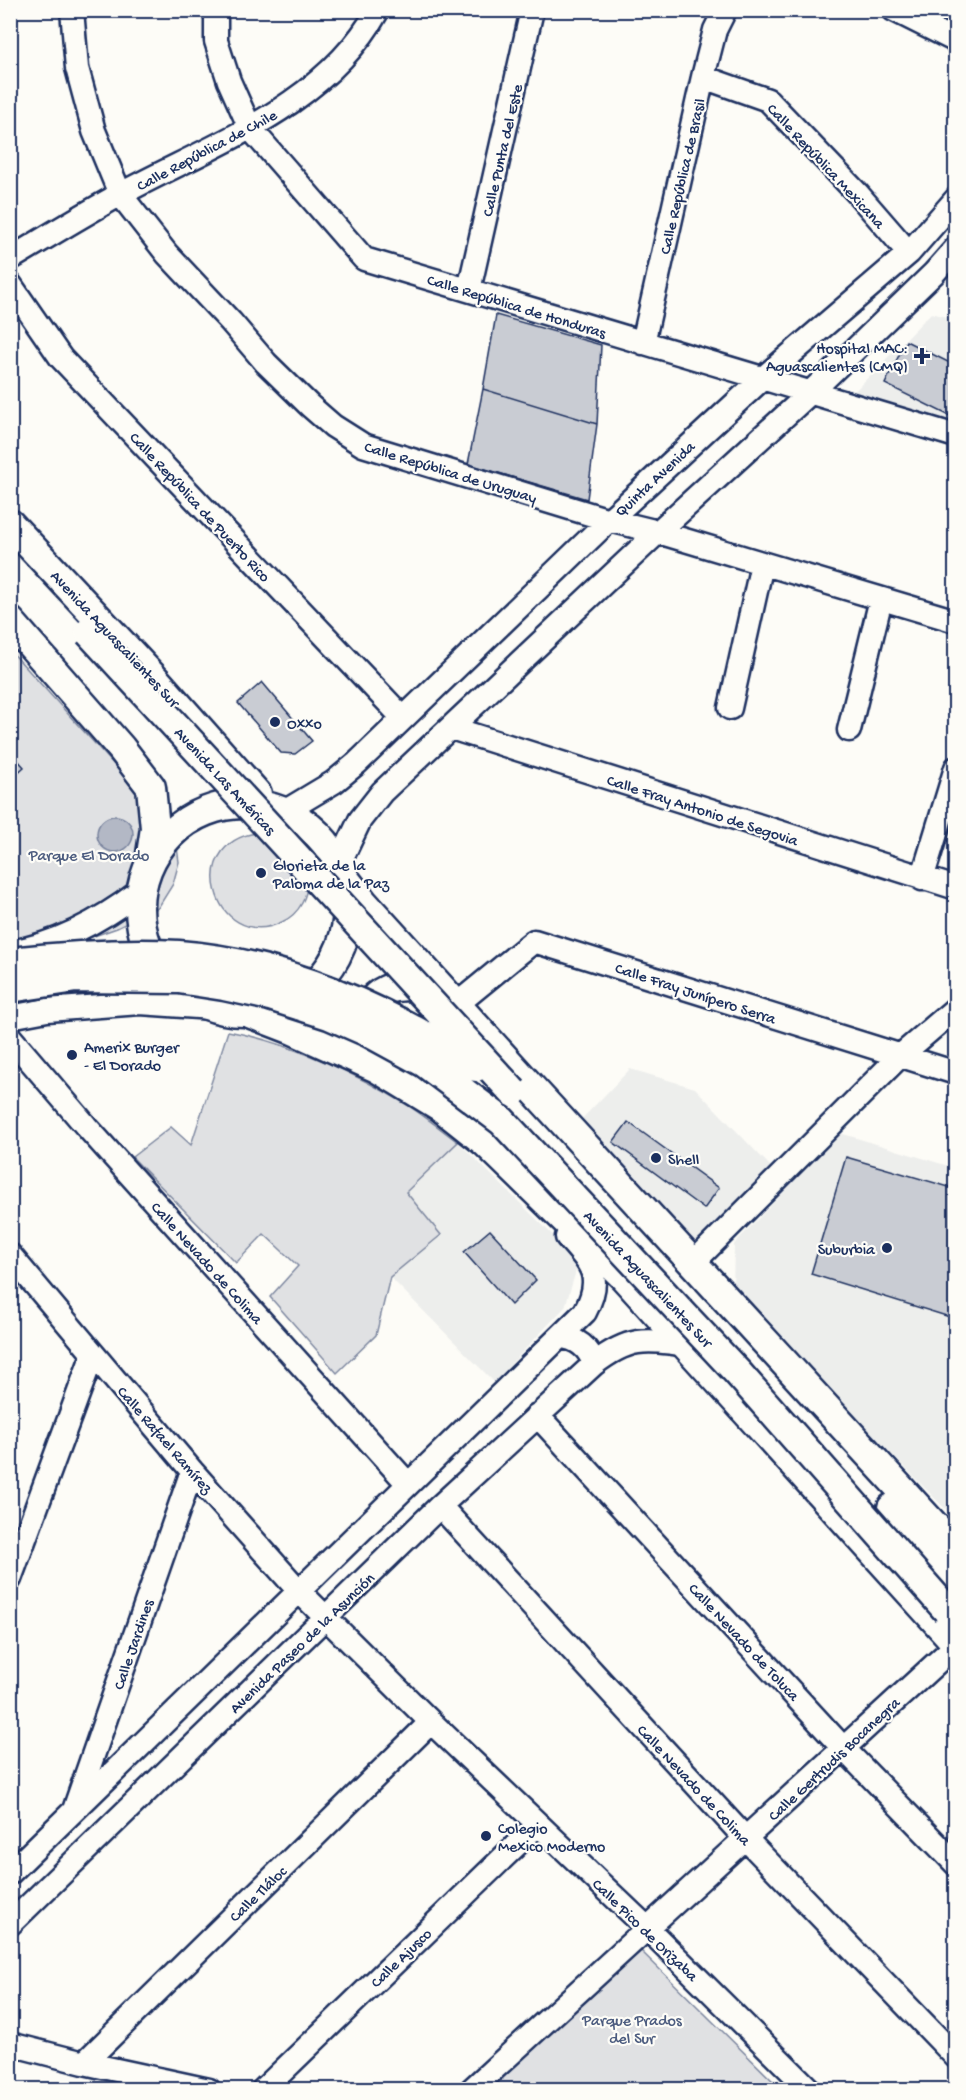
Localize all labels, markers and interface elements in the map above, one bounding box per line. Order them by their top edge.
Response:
street label: Calle Punta del Este [480,82,529,219]
street label: Calle República de Brasil [657,97,712,257]
street label: Calle República Mexicana [761,101,888,235]
street label: Calle República de Chile [134,107,282,197]
street label: Calle República de Honduras [424,272,609,345]
place label: Hospital MAC: Aguascalientes (CMQ) [766,341,908,378]
marker: Hospital MAC: Aguascalientes (CMQ) [913,347,931,365]
street label: Calle República de Puerto Rico [124,429,273,587]
street label: Quinta Avenida [612,438,701,522]
street label: Calle República de Uruguay [361,439,539,510]
street label: Avenida Aguascalientes Sur [45,568,183,714]
marker: Oxxo [268,715,282,729]
place label: Oxxo [287,716,322,735]
street label: Avenida Las Américas [169,724,279,841]
street label: Calle Fray Antonio de Segovia [604,772,801,853]
park label: Parque El Dorado [28,848,149,867]
place label: Glorieta de la Paloma de la Paz [272,858,390,895]
marker: Glorieta de la Paloma de la Paz [254,866,268,880]
street label: Calle Fray Junípero Serra [612,960,779,1031]
place label: Amerix Burger - El Dorado [84,1040,180,1077]
marker: Amerix Burger - El Dorado [65,1048,79,1062]
marker: Shell [649,1151,663,1165]
place label: Shell [668,1152,699,1171]
street label: Calle Nevado de Colima [145,1199,266,1330]
street label: Avenida Aguascalientes Sur [578,1208,716,1354]
marker: Suburbia [880,1241,894,1255]
place label: Suburbia [818,1242,876,1261]
street label: Calle Rafael Ramírez [111,1384,216,1500]
street label: Avenida Paseo de la Asunción [227,1570,380,1719]
street label: Calle Nevado de Toluca [683,1581,803,1707]
street label: Calle Jardines [111,1596,160,1693]
street label: Calle Gertrudis Bocanegra [766,1694,906,1827]
street label: Calle Nevado de Colima [631,1722,754,1852]
place label: Colegio Mexico Moderno [498,1821,605,1858]
marker: Colegio Mexico Moderno [479,1829,493,1843]
street label: Calle Tláloc [227,1863,293,1928]
street label: Calle Pico de Orizaba [587,1876,701,1988]
street label: Calle Ajusco [368,1926,437,1993]
park label: Parque Prados del Sur [581,2013,683,2050]

